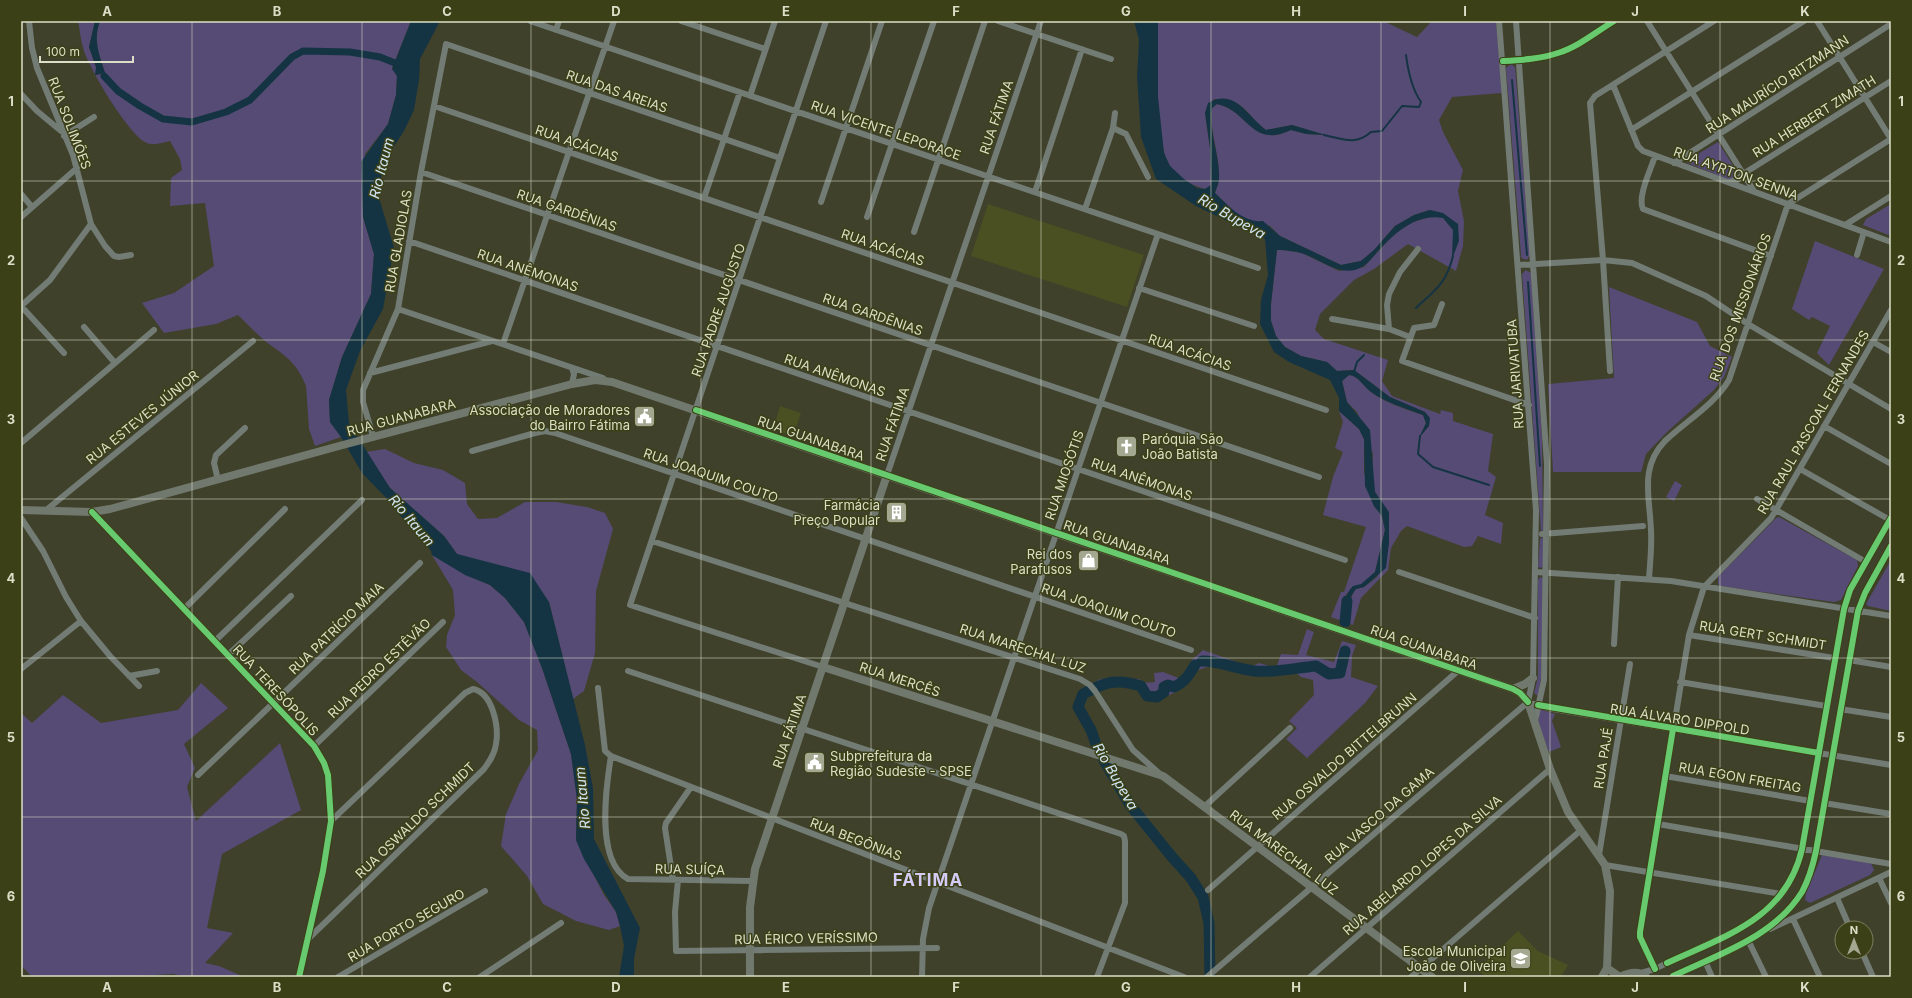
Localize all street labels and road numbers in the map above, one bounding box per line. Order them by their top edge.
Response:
street label: RUA MAURÍCIO RITZMANN [1702,32,1852,136]
street label: RUA DAS AREIAS [564,66,670,116]
street label: RUA HERBERT ZIMATH [1749,72,1879,160]
street label: RUA SOLIMÕES [45,75,95,171]
street label: RUA FÁTIMA [976,78,1016,156]
street label: RUA VICENTE LEPORACE [809,97,963,163]
street label: RUA ACÁCIAS [533,121,621,165]
street label: RUA AYRTON SENNA [1671,143,1801,203]
street label: RUA GARDÊNIAS [515,185,619,235]
street label: RUA GLADIOLAS [381,188,415,294]
street label: RUA ACÁCIAS [839,225,927,269]
street label: RUA DOS MISSIONÁRIOS [1706,231,1774,383]
street label: RUA PADRE AUGUSTO [688,241,748,379]
street label: RUA ANÊMONAS [475,245,581,295]
street label: RUA GARDÊNIAS [821,289,925,339]
street label: RUA JARIVATUBA [1503,319,1527,429]
street label: RUA RAUL PASCOAL FERNANDES [1754,327,1872,517]
street label: RUA ACÁCIAS [1146,330,1234,374]
street label: RUA ANÊMONAS [782,350,888,400]
street label: RUA ESTEVES JÚNIOR [82,367,202,467]
street label: RUA FÁTIMA [872,385,912,463]
street label: RUA GUANABARA [345,395,457,439]
street label: RUA GUANABARA [755,412,867,464]
street label: RUA MIOSÓTIS [1041,428,1087,522]
street label: RUA JOAQUIM COUTO [642,444,781,506]
street label: RUA ANÊMONAS [1089,454,1195,504]
street label: RUA GUANABARA [1061,516,1173,568]
street label: RUA PATRÍCIO MAIA [285,579,387,677]
street label: RUA JOAQUIM COUTO [1040,579,1179,641]
street label: RUA PEDRO ESTÊVÃO [324,615,434,721]
street label: RUA GERT SCHMIDT [1698,617,1828,653]
street label: RUA MARECHAL LUZ [958,620,1088,676]
street label: RUA GUANABARA [1368,621,1480,673]
street label: RUA TERESÓPOLIS [230,641,322,739]
street label: RUA MERCÊS [858,658,942,700]
street label: RUA OSVALDO BITTELBRUNN [1269,689,1419,823]
street label: RUA FÁTIMA [769,692,809,770]
street label: RUA ÁLVARO DIPPOLD [1609,700,1751,738]
street label: RUA PAJÉ [1590,726,1616,790]
street label: RUA EGON FREITAG [1677,758,1803,796]
street label: RUA OSWALDO SCHMIDT [352,759,478,881]
street label: RUA VASCO DA GAMA [1321,763,1437,867]
street label: RUA ABELARDO LOPES DA SILVA [1339,792,1505,938]
street label: RUA MARECHAL LUZ [1227,806,1341,898]
street label: RUA BEGÔNIAS [808,814,904,864]
street label: RUA SUÍÇA [655,860,725,878]
street label: RUA PORTO SEGURO [345,885,467,965]
street label: RUA ÉRICO VERÍSSIMO [734,929,878,947]

